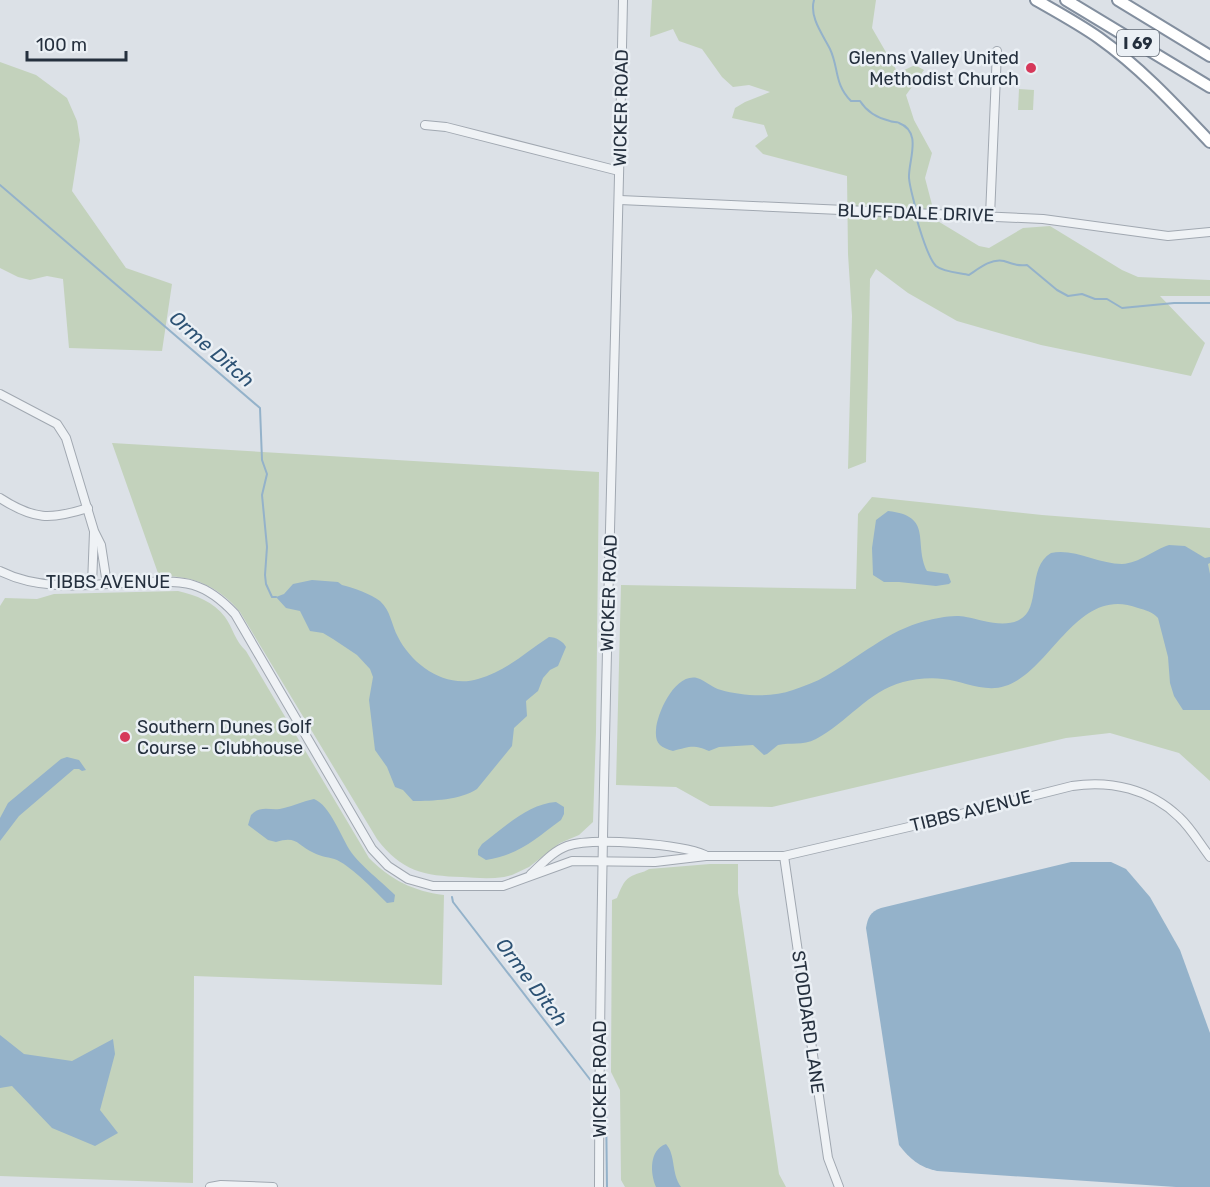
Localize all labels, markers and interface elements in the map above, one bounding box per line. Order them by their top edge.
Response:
scale bar [27,24,126,62]
road number: I 69 [1117,30,1159,56]
text: 100 m [36,34,87,56]
place label: Glenns Valley United Methodist Church [849,47,1019,90]
street label: WICKER ROAD [609,49,633,167]
marker: Glenns Valley United Methodist Church [1024,61,1038,75]
street label: BLUFFDALE DRIVE [837,199,995,227]
water label: Orme Ditch [165,306,259,392]
street label: WICKER ROAD [596,534,622,652]
street label: TIBBS AVENUE [46,571,170,593]
place label: Southern Dunes Golf Course - Clubhouse [137,716,311,759]
marker: Southern Dunes Golf Course - Clubhouse [118,730,132,744]
street label: TIBBS AVENUE [908,785,1034,837]
water label: Orme Ditch [491,933,573,1031]
street label: STODDARD LANE [787,949,829,1095]
street label: WICKER ROAD [589,1020,611,1138]

